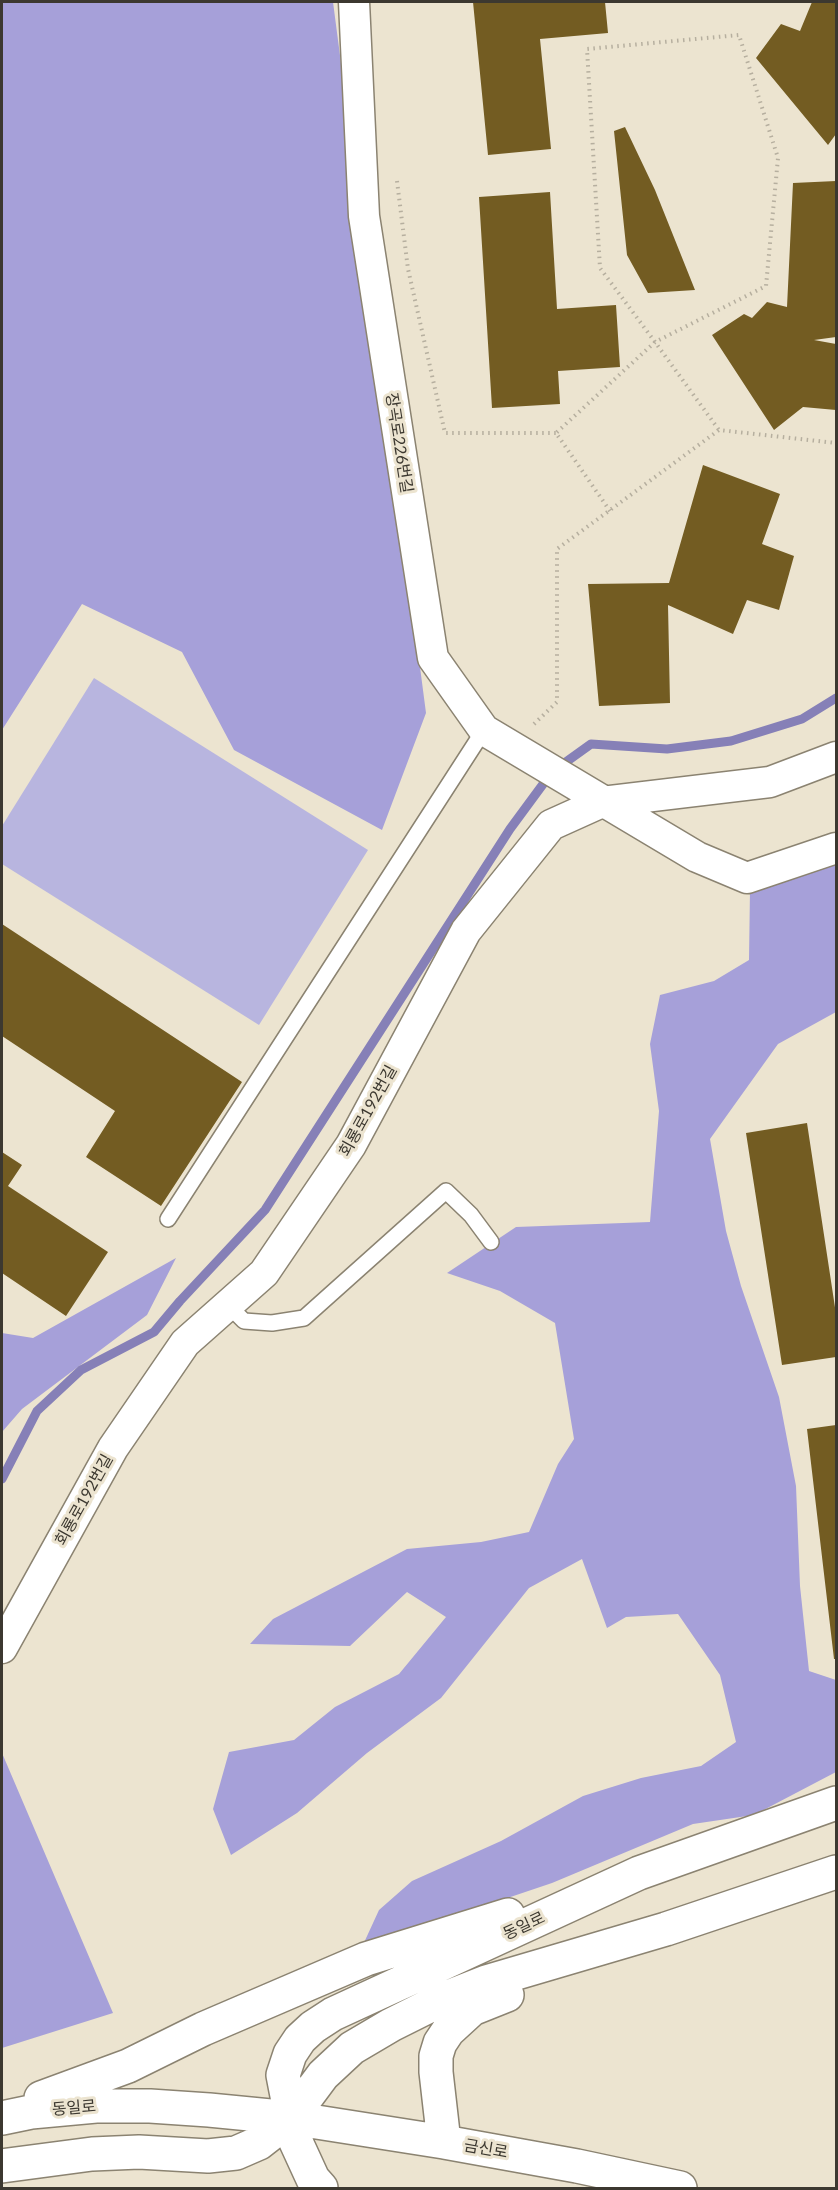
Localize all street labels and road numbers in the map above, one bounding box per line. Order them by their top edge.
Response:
street label: 장곡로226번길 [382,391,416,495]
street label: 회룡로192번길 [335,1062,401,1160]
street label: 회룡로192번길 [51,1451,117,1549]
street label: 동일로 [500,1908,548,1944]
street label: 동일로 [51,2097,97,2119]
street label: 금신로 [463,2136,509,2162]

